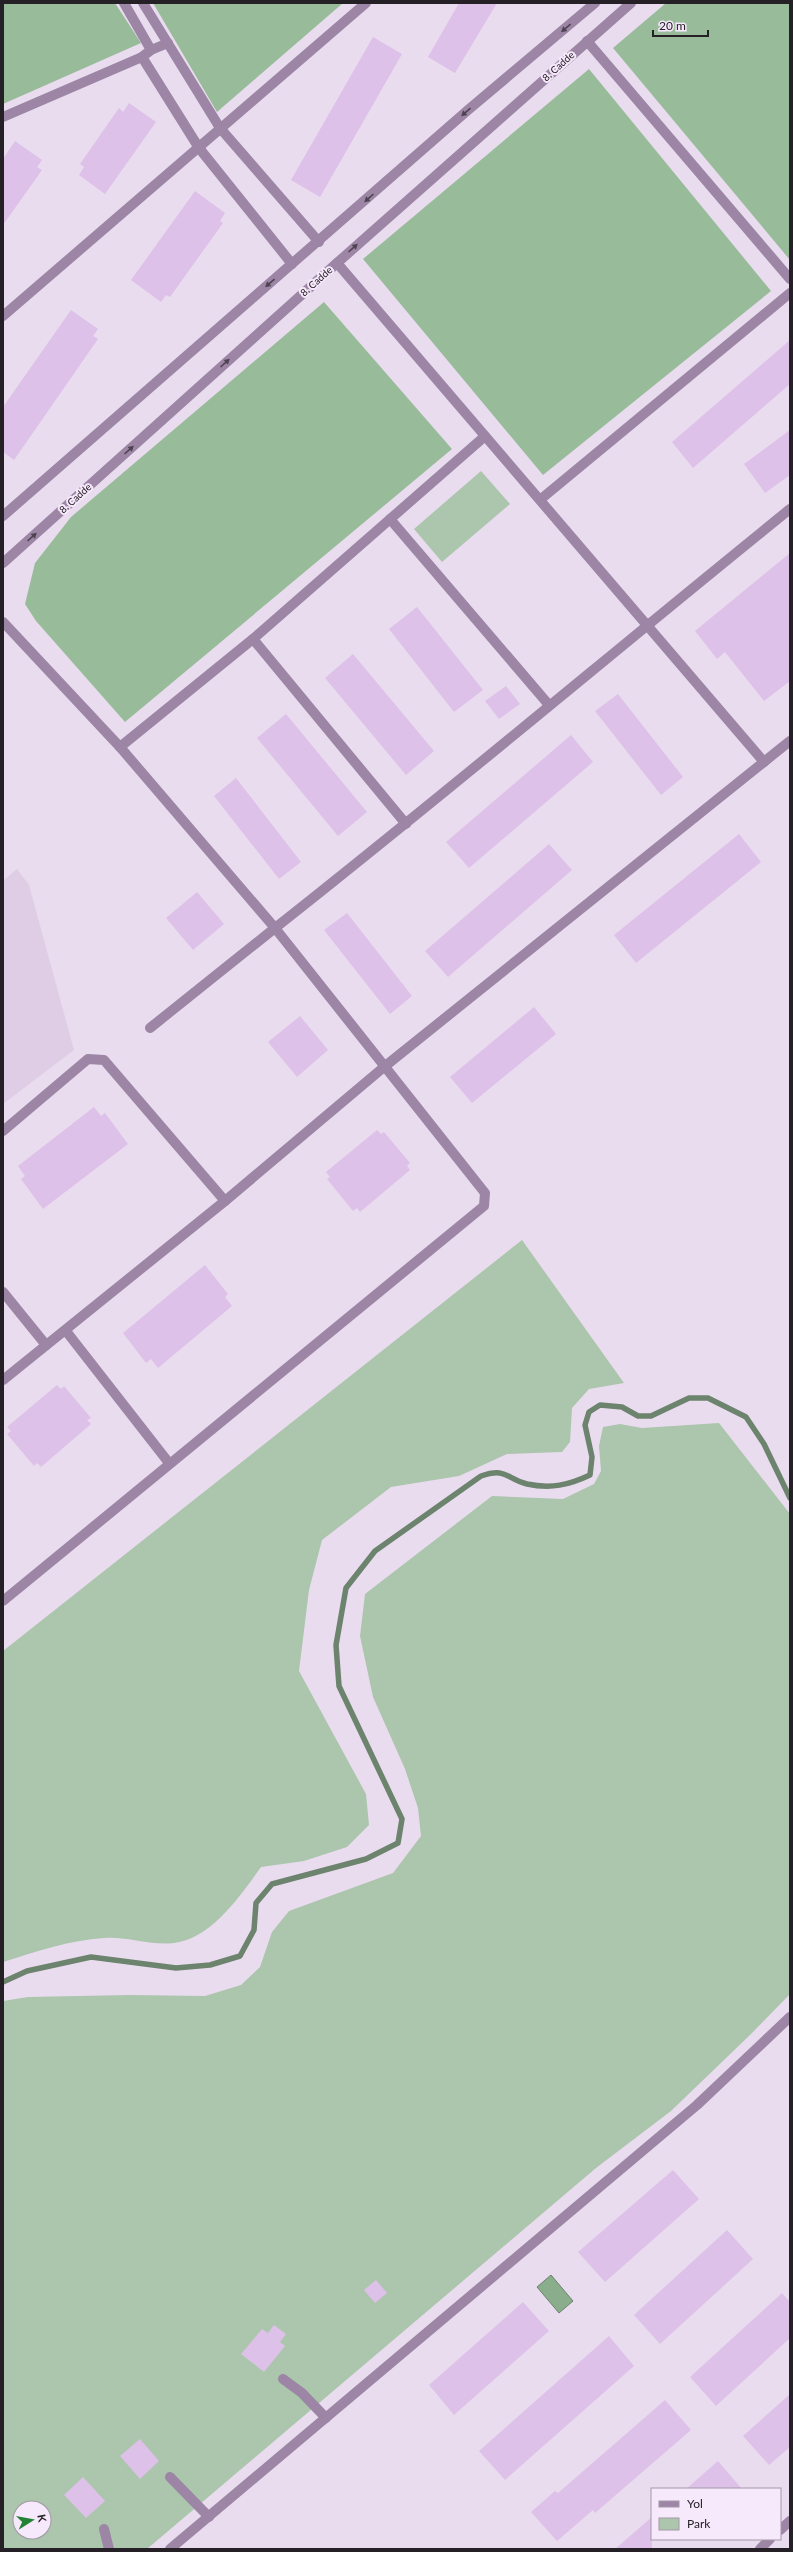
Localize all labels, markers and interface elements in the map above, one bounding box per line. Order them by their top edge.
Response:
scale bar [653,12,708,38]
text: 20 m [659,18,686,33]
one-way arrow [560,24,571,33]
street label: 8. Cadde [540,49,576,83]
one-way arrow [461,107,471,116]
one-way arrow [364,193,373,202]
one-way arrow [348,243,359,252]
street label: 8. Cadde [298,264,334,298]
one-way arrow [266,278,275,287]
one-way arrow [220,358,231,367]
one-way arrow [123,445,134,454]
street label: 8. Cadde [57,481,93,515]
one-way arrow [27,532,37,541]
legend [651,2488,781,2540]
text: Yol [687,2496,703,2511]
north arrow [12,2500,52,2540]
text: K [35,2513,49,2523]
text: Park [687,2516,711,2531]

